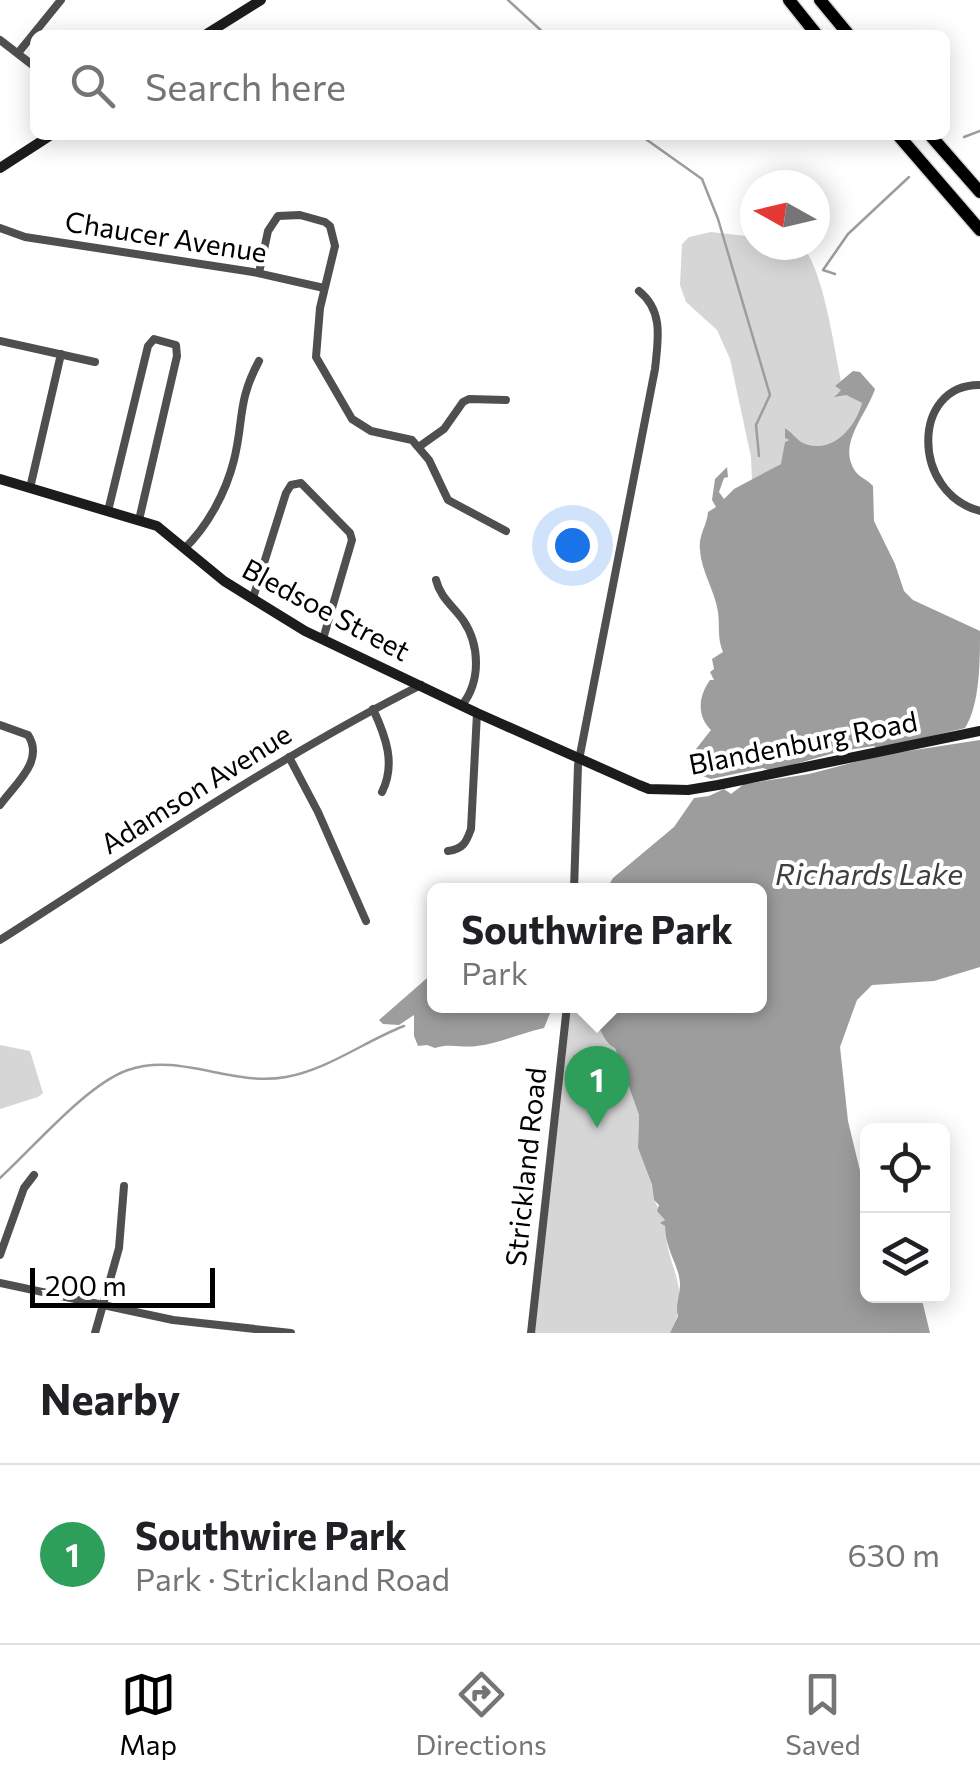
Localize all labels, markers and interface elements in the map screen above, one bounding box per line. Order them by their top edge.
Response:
search box [30,30,950,140]
icon: search [65,58,120,113]
text: Search here [145,62,346,109]
north arrow [740,170,830,260]
street label: Chaucer Avenue [63,203,270,269]
your location [547,520,598,571]
street label: Bledsoe Street [237,551,416,668]
street label: Blandenburg Road [686,703,920,781]
street label: Adamson Avenue [94,716,297,860]
water label: Richards Lake [775,854,963,891]
popup [427,883,767,1013]
text: Southwire Park [461,905,733,952]
text: Park [461,952,528,992]
pin: 1 [564,1046,630,1128]
street label: Strickland Road [498,1066,552,1268]
map controls [860,1123,950,1303]
button: locate [860,1123,950,1213]
button: layers [860,1213,950,1303]
scale bar [30,1263,215,1308]
text: 200 m [45,1268,127,1302]
text: Nearby [40,1372,180,1424]
text: Southwire Park [135,1511,406,1558]
text: 1 [65,1534,80,1574]
text: 630 m [847,1534,940,1574]
text: Park · Strickland Road [135,1558,450,1598]
tab: Map [119,1667,177,1761]
tab: Directions [415,1667,547,1761]
tab: Saved [785,1667,861,1761]

